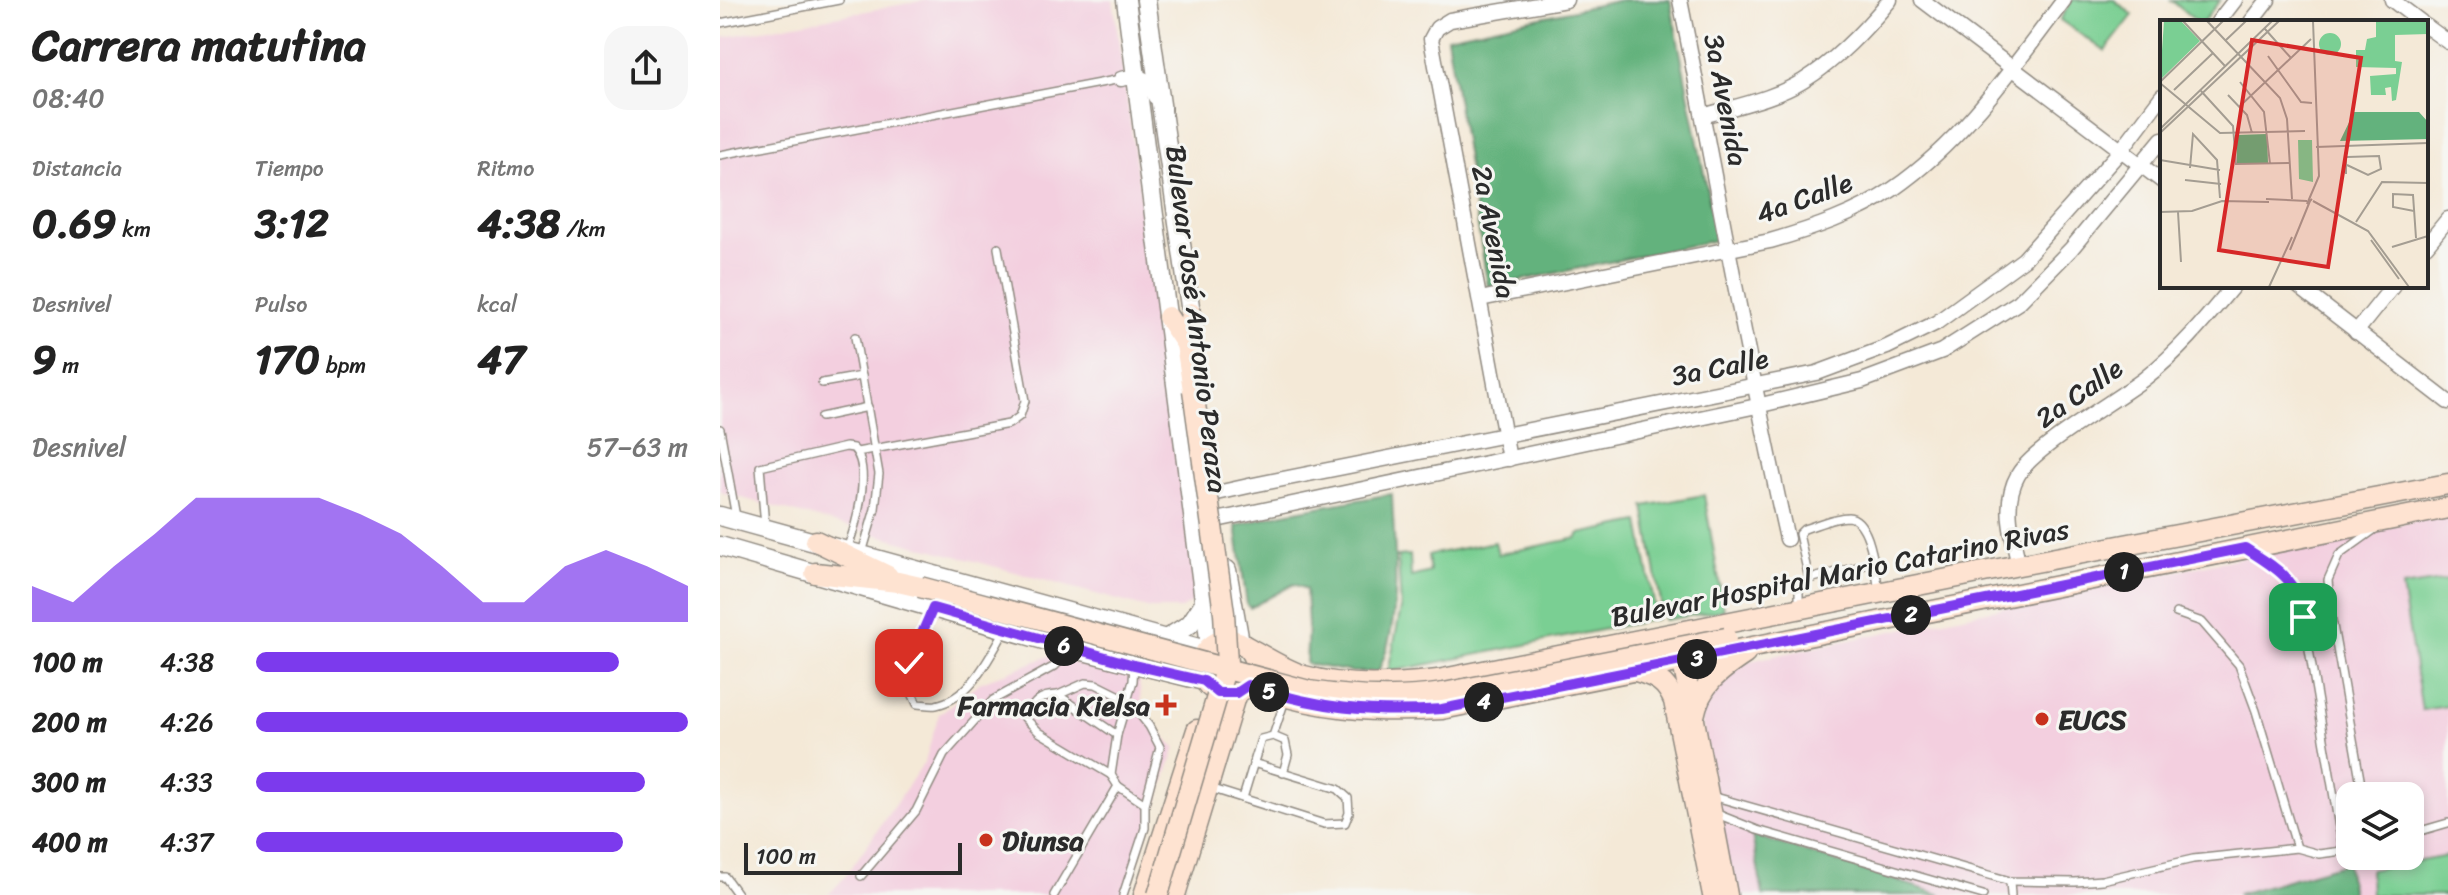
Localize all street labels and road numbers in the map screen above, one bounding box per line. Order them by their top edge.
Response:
street label: 3a Avenida [1689,29,1763,171]
street label: Bulevar José Antonio Peraza [1151,142,1243,496]
street label: 4a Calle [1749,158,1859,238]
street label: 2a Avenida [1457,161,1531,303]
street label: 3a Calle [1667,334,1773,400]
street label: 2a Calle [2025,345,2133,441]
street label: Bulevar Hospital Mario Catarino Rivas [1607,505,2073,641]

